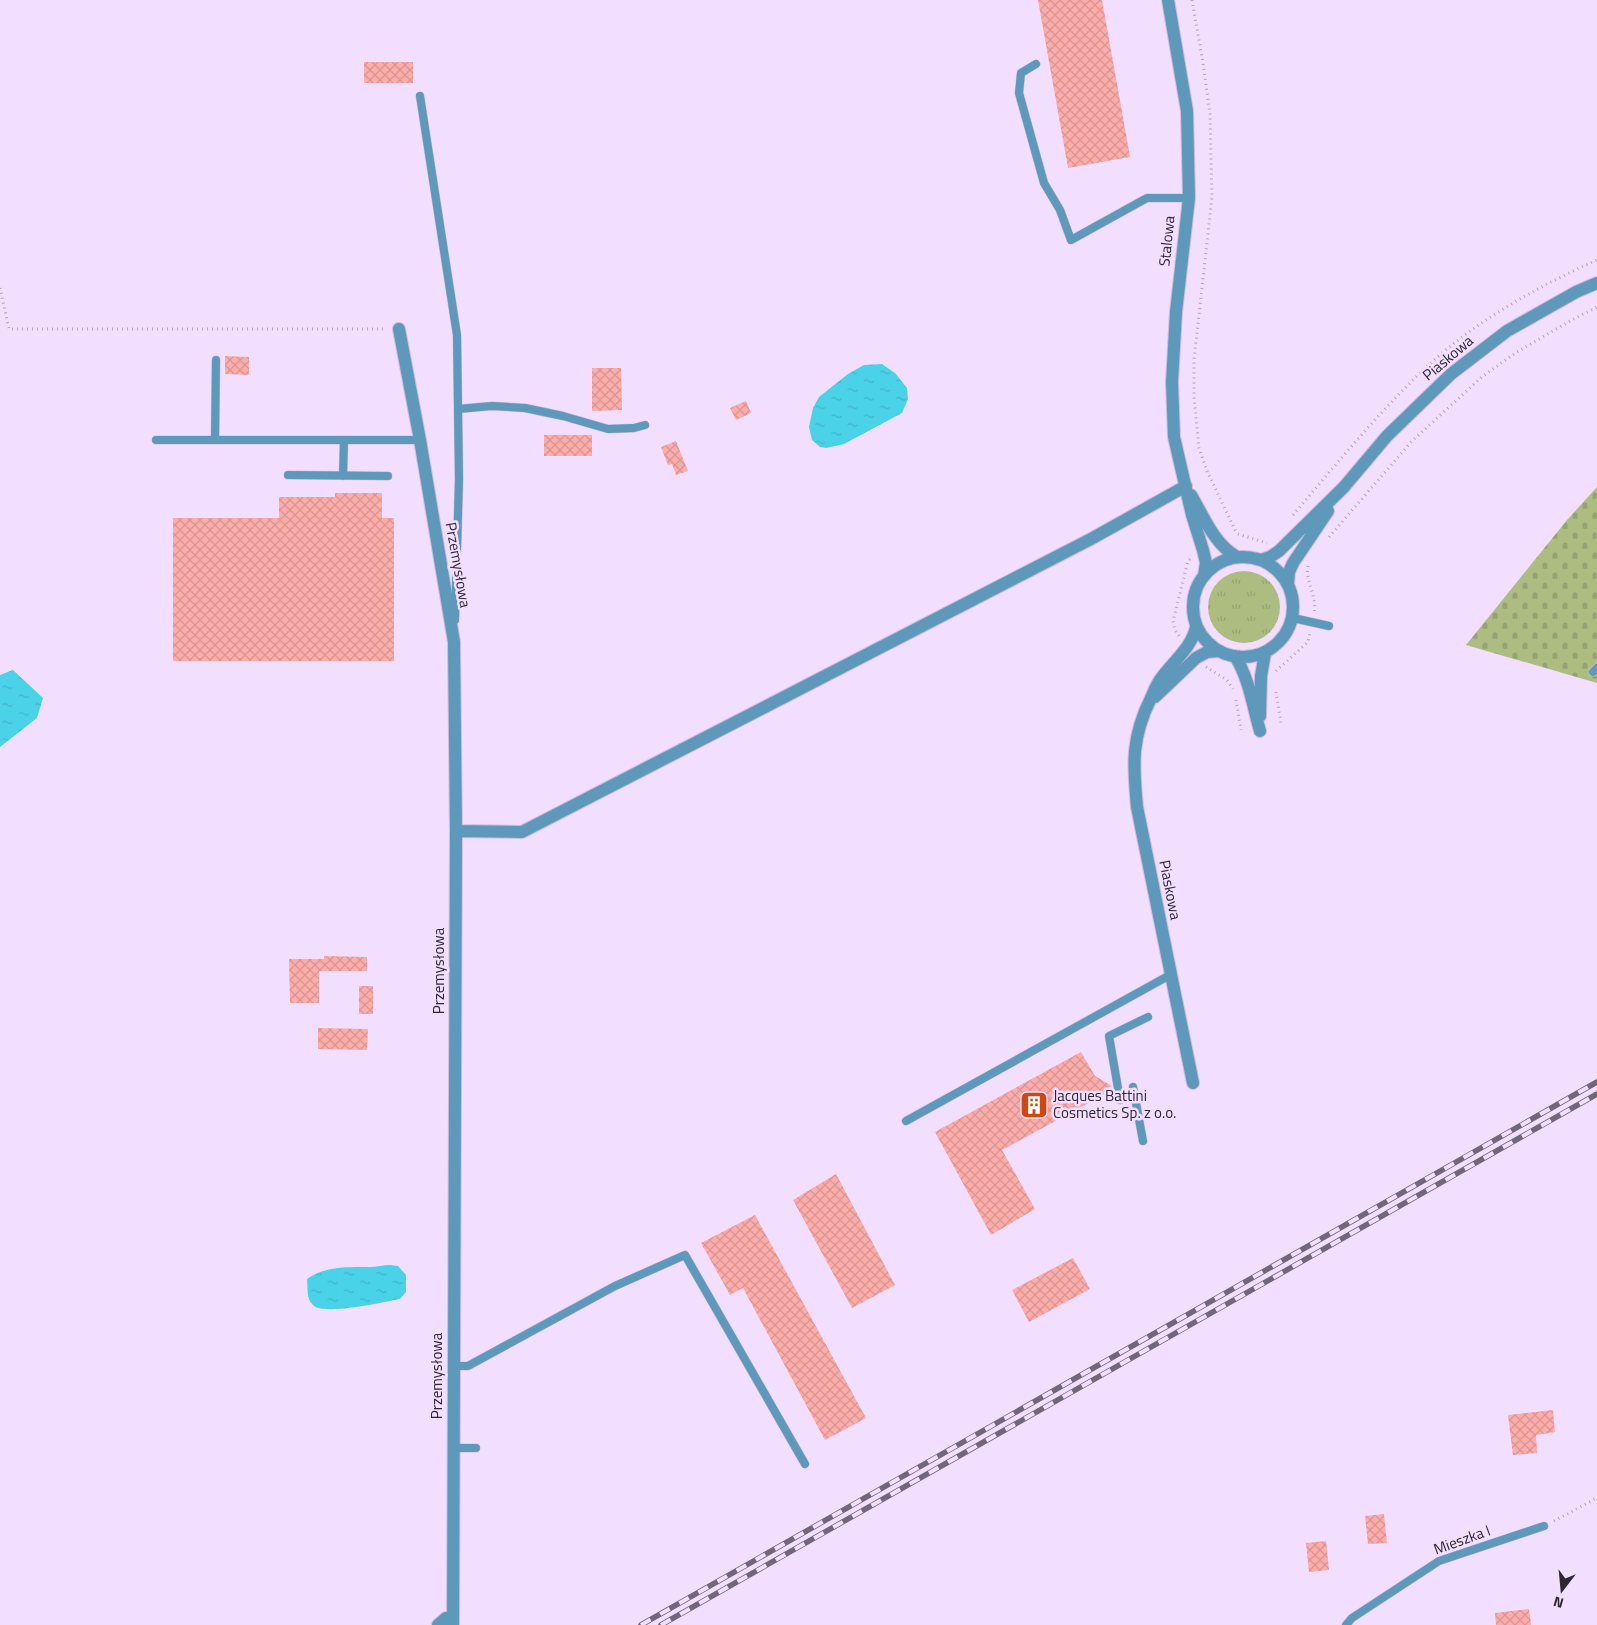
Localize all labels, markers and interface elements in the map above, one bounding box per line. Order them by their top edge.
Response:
street label: Stalowa [1152,214,1181,267]
street label: Piaskowa [1417,329,1479,386]
street label: Przemysłowa [440,520,477,610]
street label: Piaskowa [1153,858,1188,922]
street label: Przemysłowa [427,927,450,1014]
place label: Jacques Battini Cosmetics Sp. z o.o. [1053,1084,1176,1124]
building icon: Jacques Battini Cosmetics Sp. z o.o. [1019,1090,1049,1120]
street label: Przemysłowa [425,1332,448,1419]
street label: Mieszka I [1430,1519,1493,1560]
north arrow [1537,1565,1587,1615]
text: N [1551,1592,1566,1614]

